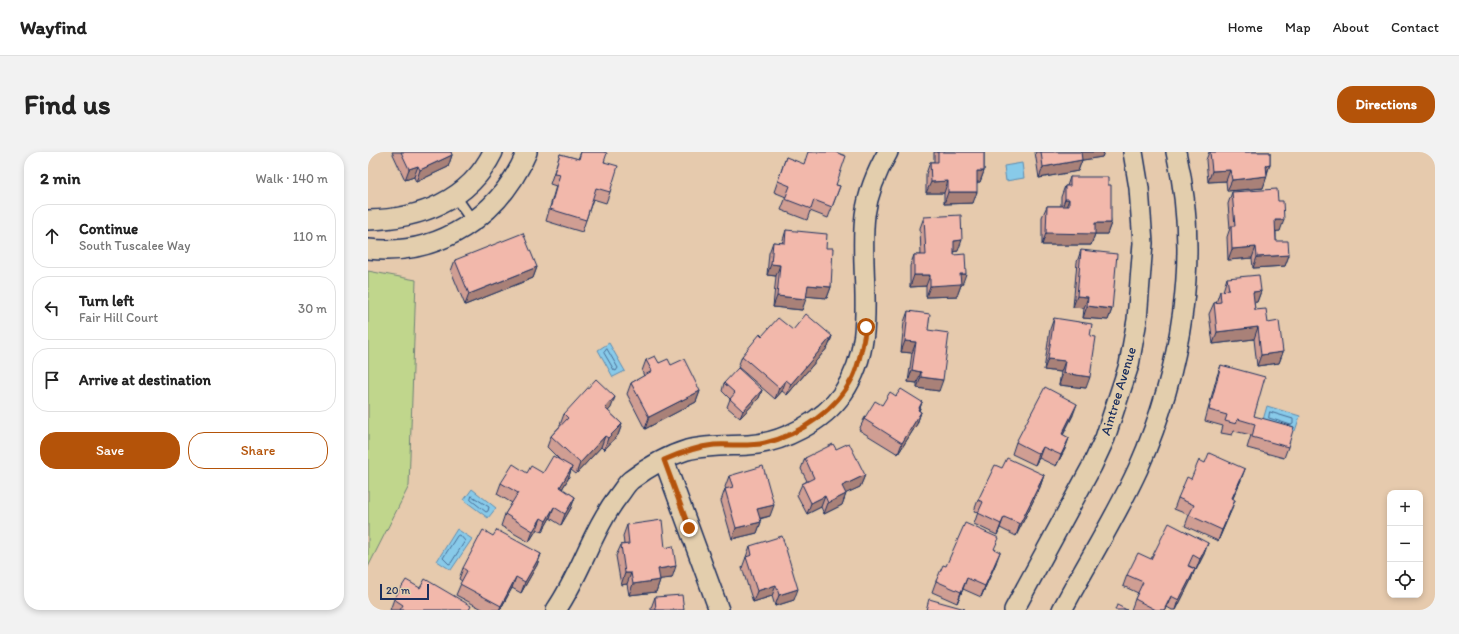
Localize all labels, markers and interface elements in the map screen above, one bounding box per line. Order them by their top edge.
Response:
text: Wayfind [20,16,87,39]
text: Home [1228,19,1263,36]
text: Map [1285,19,1311,36]
text: About [1333,19,1369,36]
text: Contact [1391,19,1439,36]
button: Directions [1337,86,1435,123]
text: Find us [24,87,111,121]
text: 2 min [40,168,80,188]
text: Walk · 140 m [256,171,328,186]
text: Continue [79,220,138,238]
icon: ahead [41,225,63,247]
text: 110 m [293,229,327,244]
text: South Tuscalee Way [79,238,190,253]
text: Turn left [79,292,134,310]
icon: left [41,297,63,319]
text: 30 m [298,301,327,316]
text: Fair Hill Court [79,310,158,325]
route start [857,318,875,336]
street label: Aintree Avenue [1097,345,1140,437]
icon: arrive [41,369,63,391]
text: Arrive at destination [79,371,211,389]
button: Save [40,432,180,469]
button: Share [188,432,328,469]
map controls [1387,490,1423,598]
button: + [1387,490,1423,526]
route end [680,519,698,537]
button: − [1387,526,1423,562]
button: locate [1387,562,1423,598]
scale bar [380,582,429,601]
text: 20 m [386,584,410,597]

